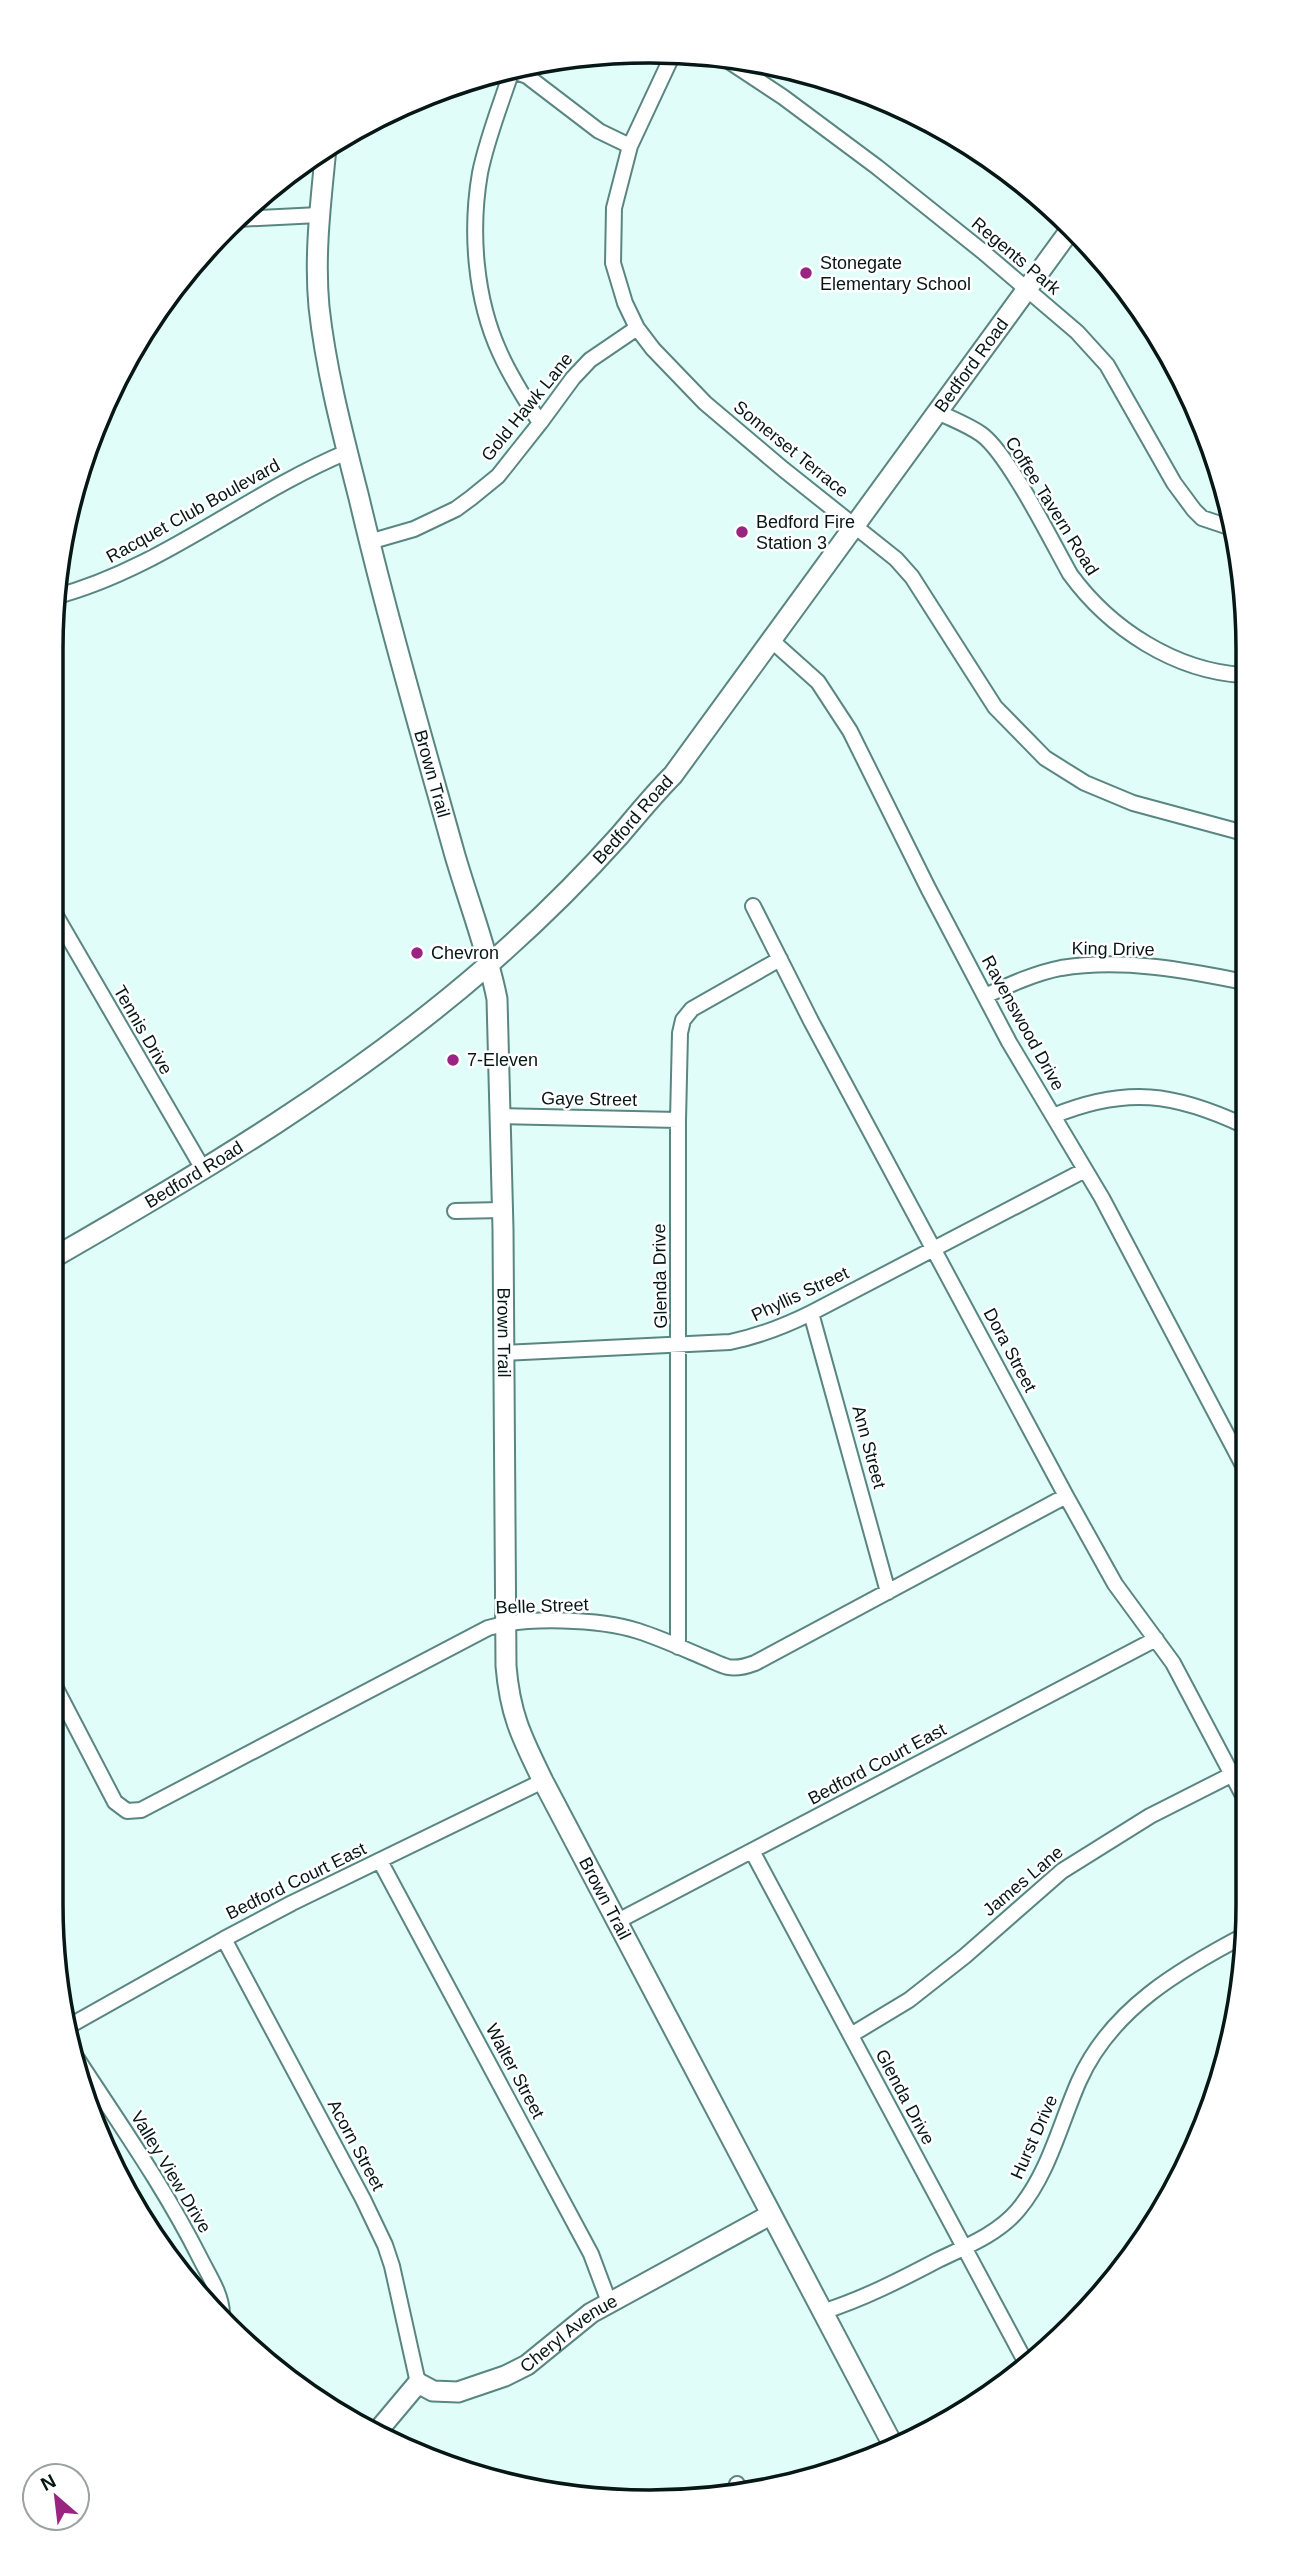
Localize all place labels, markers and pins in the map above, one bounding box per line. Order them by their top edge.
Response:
place label: Stonegate Elementary School [820,253,971,294]
marker: Stonegate Elementary School [798,265,814,281]
place label: Bedford Fire Station 3 [756,512,855,553]
marker: Bedford Fire Station 3 [734,524,750,540]
place label: Chevron [431,943,499,963]
marker: Chevron [409,945,425,961]
place label: 7-Eleven [467,1050,538,1070]
marker: 7-Eleven [445,1052,461,1068]

